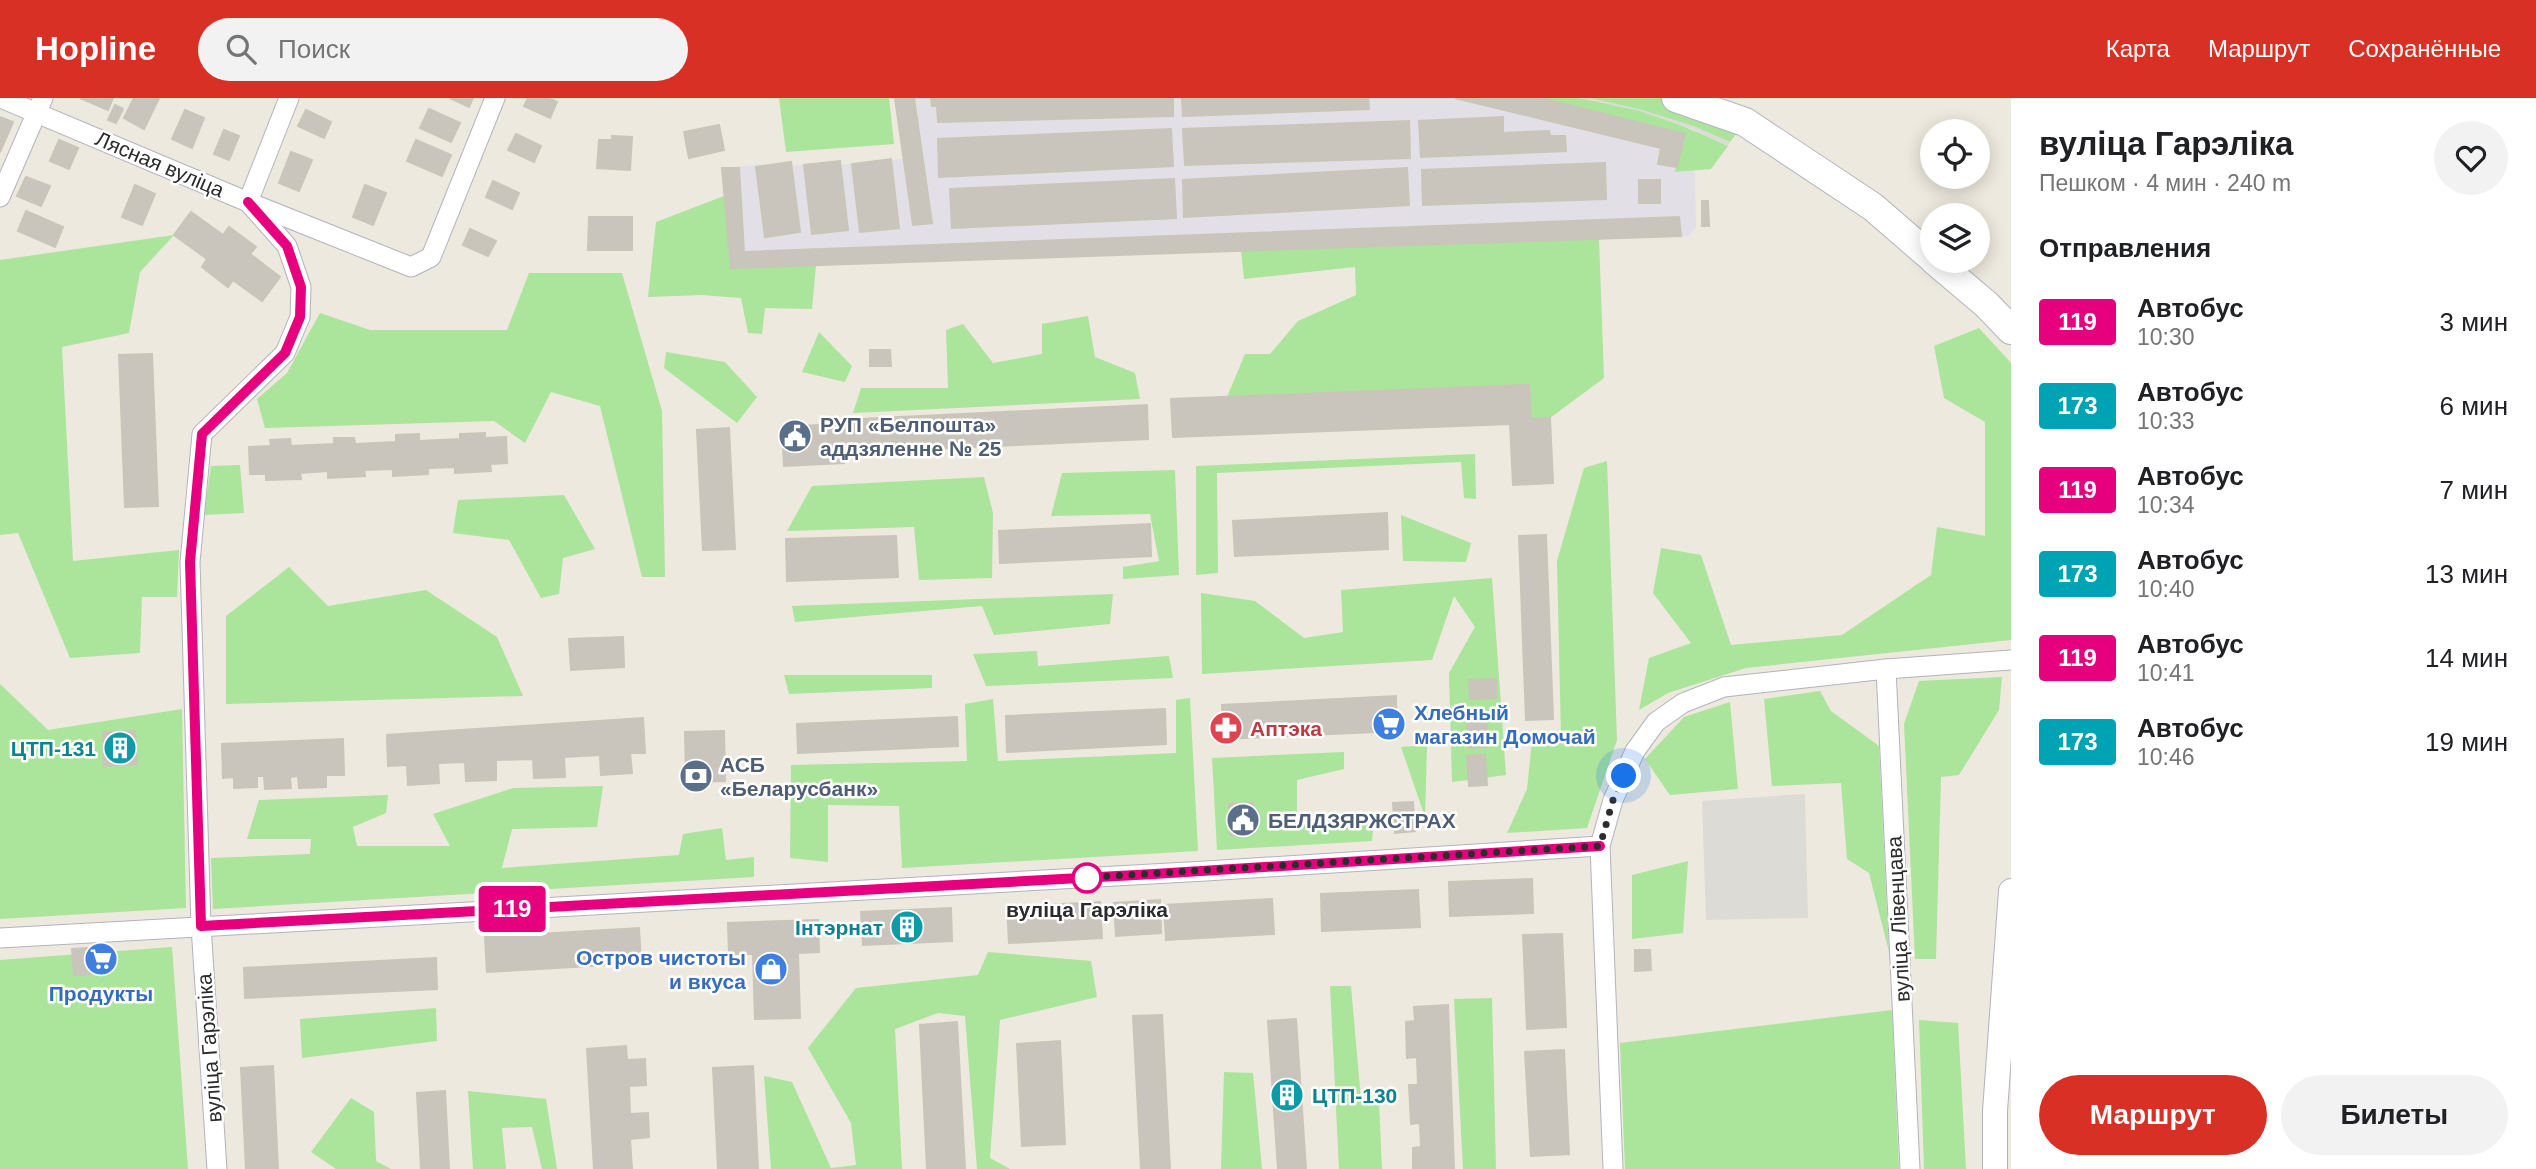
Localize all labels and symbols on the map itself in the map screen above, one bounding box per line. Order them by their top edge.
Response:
street label: Лясная вуліца [92,127,228,202]
place label: РУП «Белпошта» аддзяленне № 25 [820,413,1002,460]
public building icon: РУП «Белпошта» аддзяленне № 25 [776,417,814,455]
place label: Хлебный магазин Домочай [1414,701,1596,748]
supermarket icon: Хлебный магазин Домочай [1370,705,1408,743]
pharmacy icon: Аптэка [1207,709,1245,747]
place label: Аптэка [1250,717,1322,740]
building icon: ЦТП-131 [101,729,139,767]
place label: ЦТП-131 [11,737,96,760]
place label: АСБ «Беларусбанк» [720,753,878,800]
bank icon: АСБ «Беларусбанк» [677,757,715,795]
your location [1606,758,1641,793]
public building icon: БЕЛДЗЯРЖСТРАХ [1224,801,1262,839]
place label: БЕЛДЗЯРЖСТРАХ [1268,809,1456,832]
street label: вуліца Лівенцава [1882,835,1914,1003]
marker: вуліца Гарэліка [1072,863,1102,893]
line badge: 119 [472,886,552,932]
place label: вуліца Гарэліка [1006,898,1168,921]
building icon: Інтэрнат [888,908,926,946]
place label: Інтэрнат [795,916,883,939]
supermarket icon: Продукты [82,940,120,978]
place label: Остров чистоты и вкуса [576,946,746,993]
shop icon: Остров чистоты и вкуса [752,950,790,988]
street label: вуліца Гарэліка [192,972,226,1123]
place label: Продукты [49,982,153,1005]
building icon: ЦТП-130 [1268,1076,1306,1114]
place label: ЦТП-130 [1312,1084,1397,1107]

